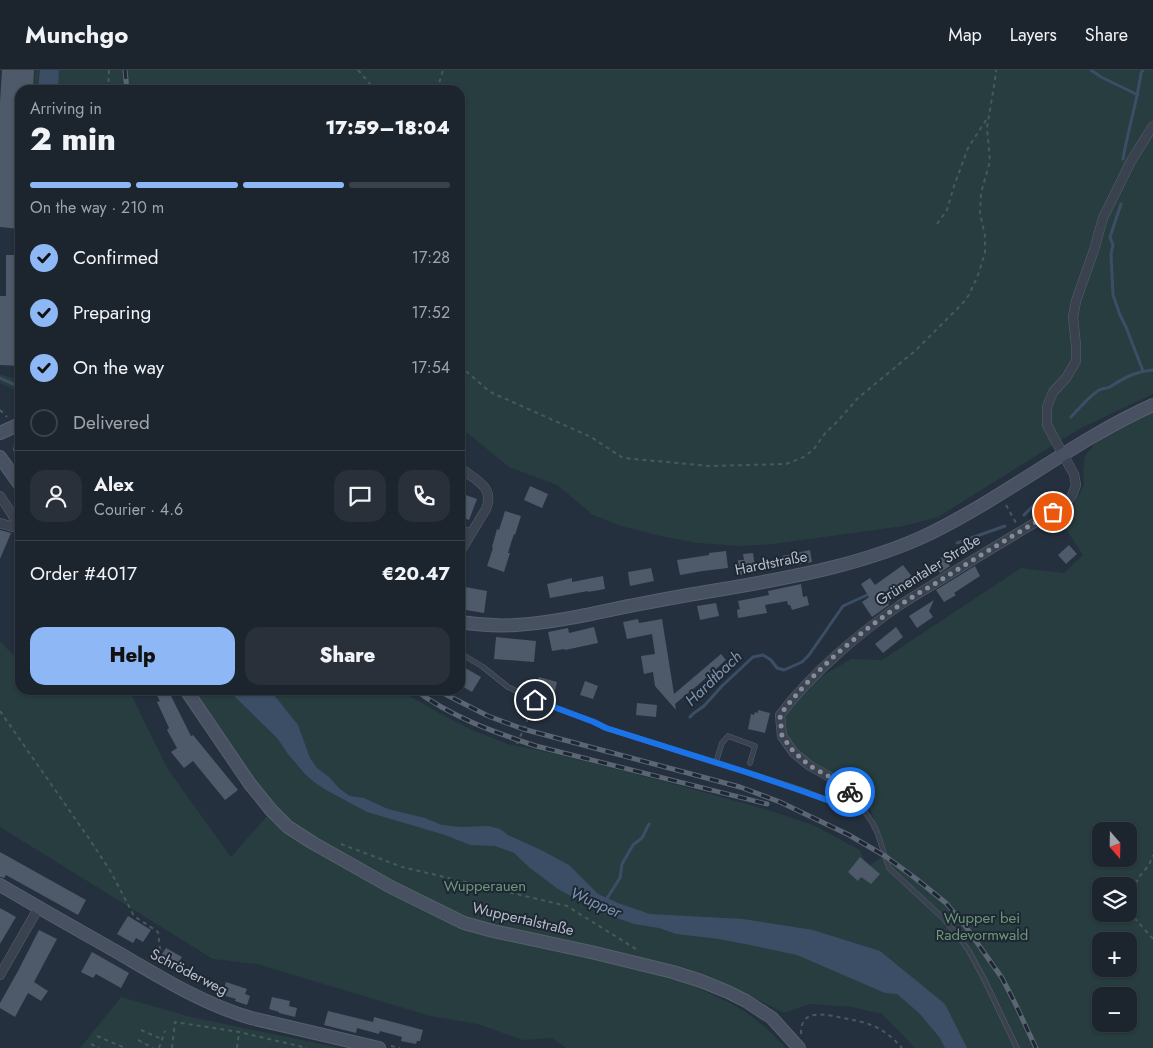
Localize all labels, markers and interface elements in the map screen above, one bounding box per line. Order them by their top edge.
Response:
text: Munchgo [25,17,128,52]
text: Map [948,22,982,48]
text: Layers [1010,22,1057,48]
text: Share [1085,22,1128,48]
text: Arriving in [30,97,102,120]
text: 17:59–18:04 [325,114,450,141]
text: 2 min [30,116,116,162]
text: On the way · 210 m [30,196,164,219]
icon: check [30,244,58,272]
text: Confirmed [73,244,159,271]
text: 17:28 [412,246,450,269]
icon: check [30,299,58,327]
text: Preparing [73,299,151,326]
text: 17:52 [411,301,450,324]
icon: check [30,354,58,382]
text: On the way [73,354,164,381]
text: 17:54 [411,356,450,379]
text: Delivered [73,409,150,436]
button: person [30,470,82,522]
button: chat [334,470,386,522]
button: phone [398,470,450,522]
text: Alex [94,471,134,498]
pin [1032,491,1074,533]
text: Courier · 4.6 [94,498,183,521]
icon: bag [1039,498,1067,526]
street label: Grünentaler Straße [871,529,985,611]
street label: Hardtstraße [733,545,809,581]
text: Order #4017 [30,560,137,587]
text: €20.47 [382,560,450,587]
button: Help [30,627,235,685]
button: Share [245,627,450,685]
water label: Hardtbach [680,645,747,711]
pin [514,679,556,721]
icon: home [521,686,549,714]
courier [825,767,875,817]
icon: bike [836,778,864,806]
north arrow [1092,822,1138,868]
map controls [1092,822,1137,1032]
park label: Wupperauen [444,875,526,897]
button: layers [1092,877,1137,922]
water label: Wupper [567,881,626,924]
street label: Wuppertalstraße [470,897,576,941]
park label: Wupper bei Radevormwald [936,907,1028,946]
button: + [1092,932,1137,977]
street label: Schröderweg [146,943,232,1001]
button: − [1092,987,1137,1032]

